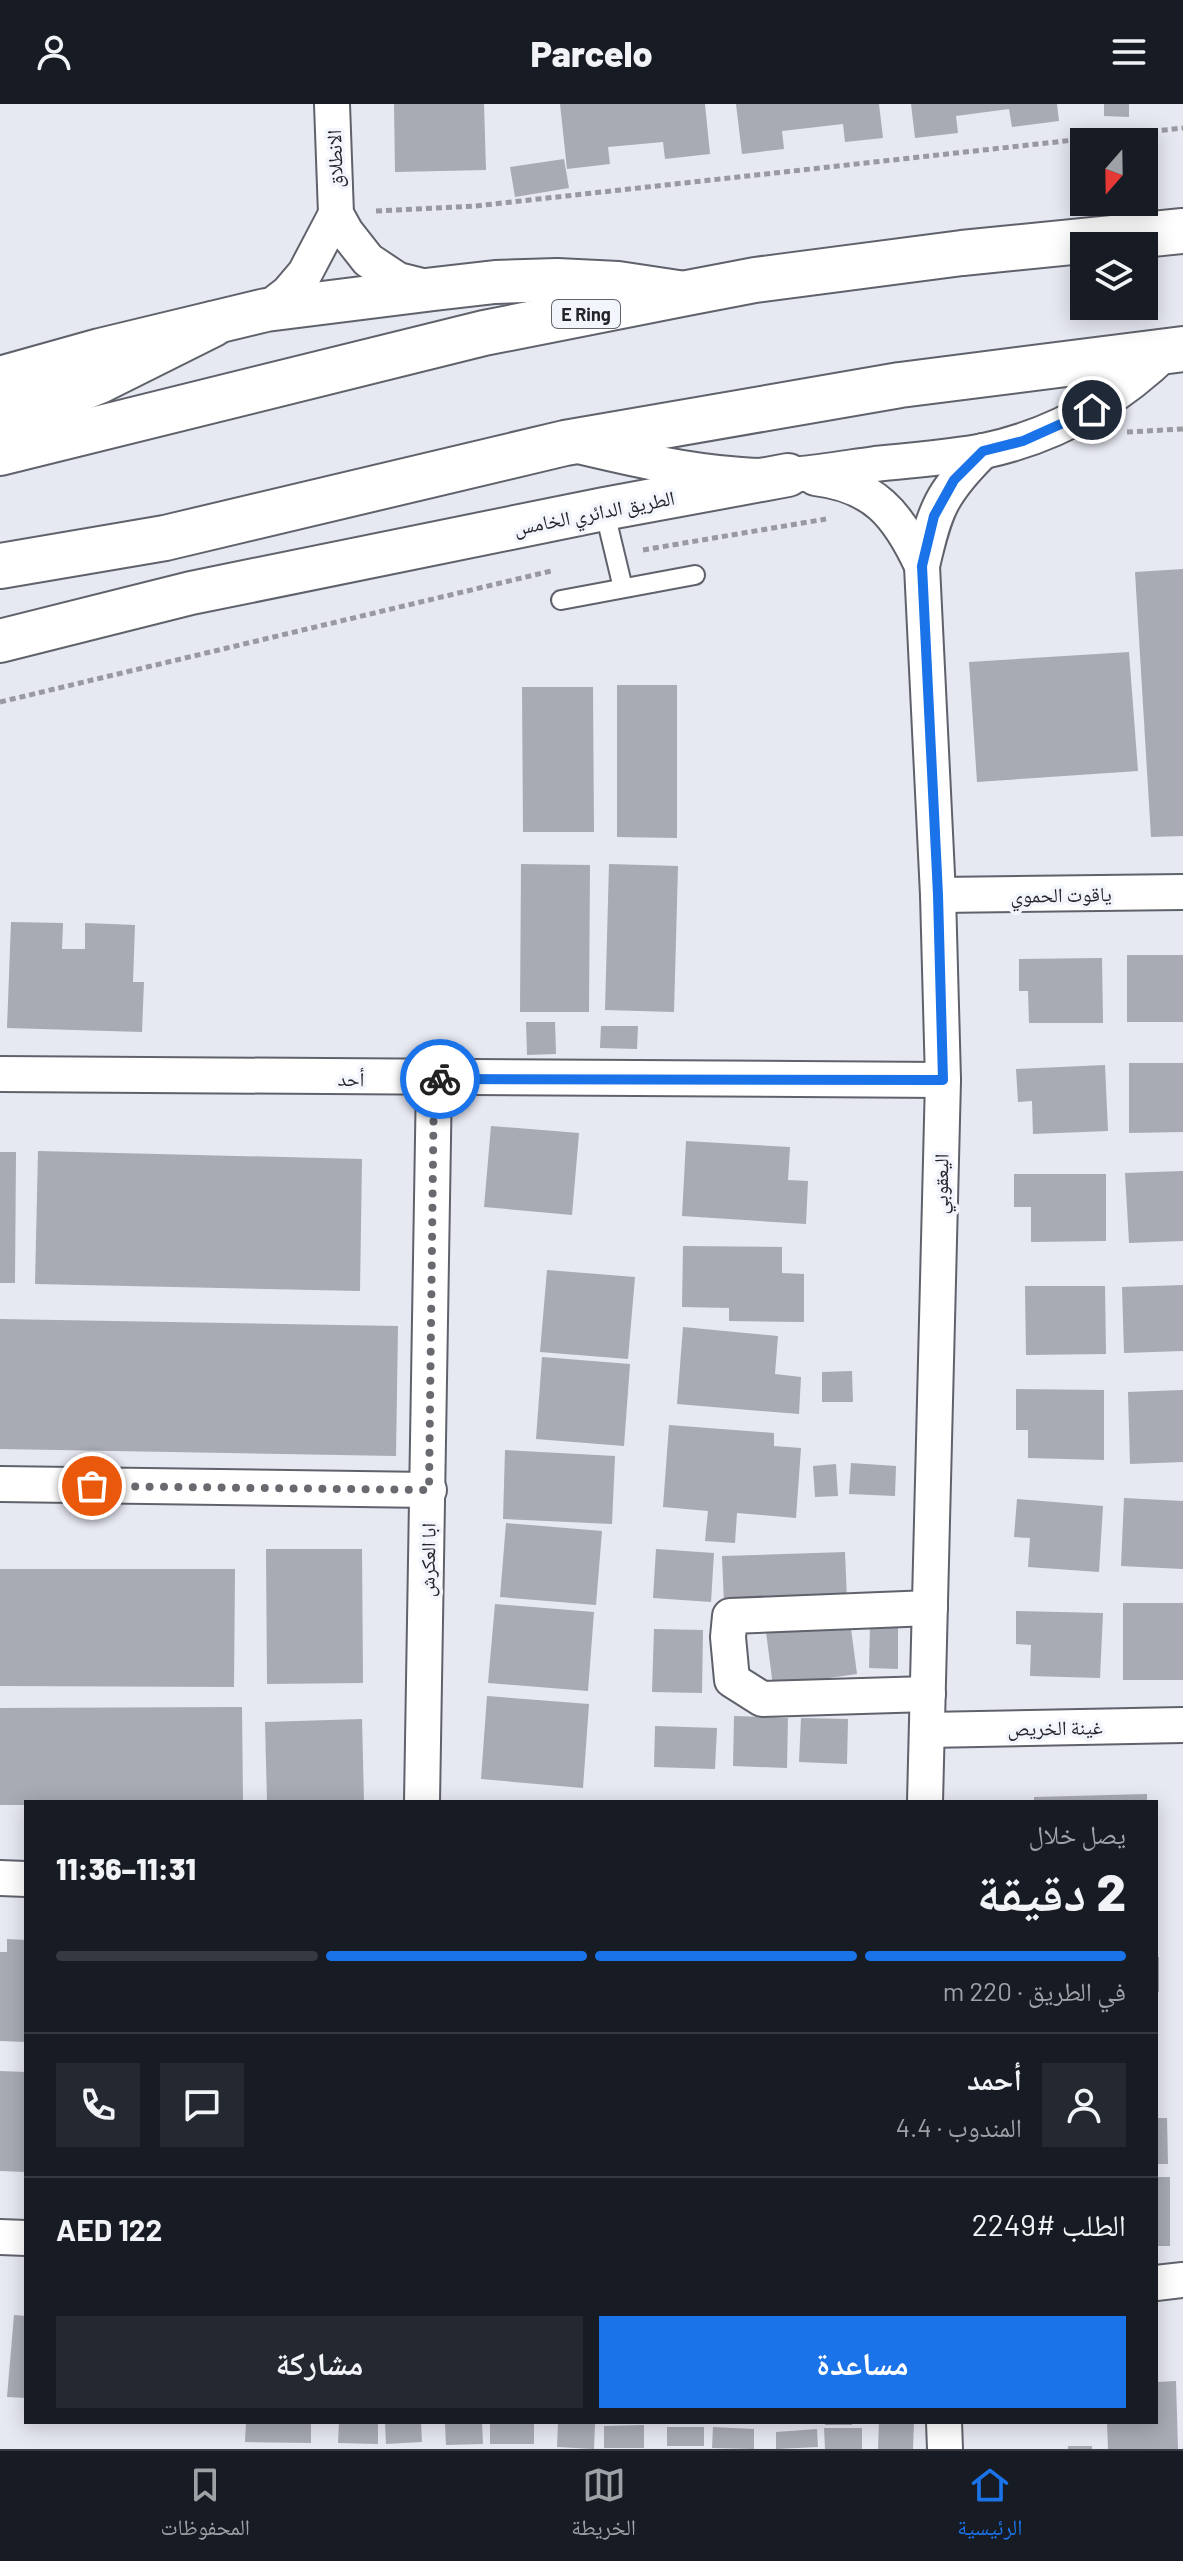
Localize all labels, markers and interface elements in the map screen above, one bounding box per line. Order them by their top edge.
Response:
icon: person [32,30,76,74]
icon: menu [1107,30,1151,74]
text: Parcelo [530,31,653,74]
north arrow [1070,128,1158,216]
map controls [1070,128,1158,320]
street label: الانطلاق [321,129,348,189]
button: layers [1070,232,1158,320]
road number: E Ring [552,300,620,328]
pin [1058,376,1126,444]
icon: home [1070,388,1114,432]
street label: الطريق الدائري الخامس [512,485,677,544]
street label: ياقوت الحموي [1010,881,1112,912]
courier [400,1039,480,1119]
icon: bike [418,1057,462,1101]
street label: أحد [337,1066,365,1090]
street label: اليعقوبي [927,1153,958,1215]
pin [58,1452,126,1520]
icon: bag [70,1464,114,1508]
street label: ابا العكرش [414,1523,441,1597]
street label: غينة الخريص [1007,1714,1103,1741]
text: يصل خلال [1028,1818,1126,1849]
text: 11:31–11:36 [56,1850,196,1886]
text: 2 دقيقة [977,1859,1126,1921]
text: في الطريق · 220 m [943,1975,1126,2006]
text: أحمد [967,2060,1022,2096]
button: phone [56,2063,140,2147]
button: chat [160,2063,244,2147]
button: person [1042,2063,1126,2147]
text: المندوب · 4.4 [896,2111,1022,2142]
text: الطلب #2249 [972,2206,1126,2242]
text: AED 122 [56,2211,162,2247]
button: مشاركة [56,2316,583,2408]
button: مساعدة [599,2316,1126,2408]
tab: المحفوظات [161,2463,250,2549]
tab: الخريطة [571,2463,636,2549]
tab: الرئيسية [957,2463,1022,2549]

